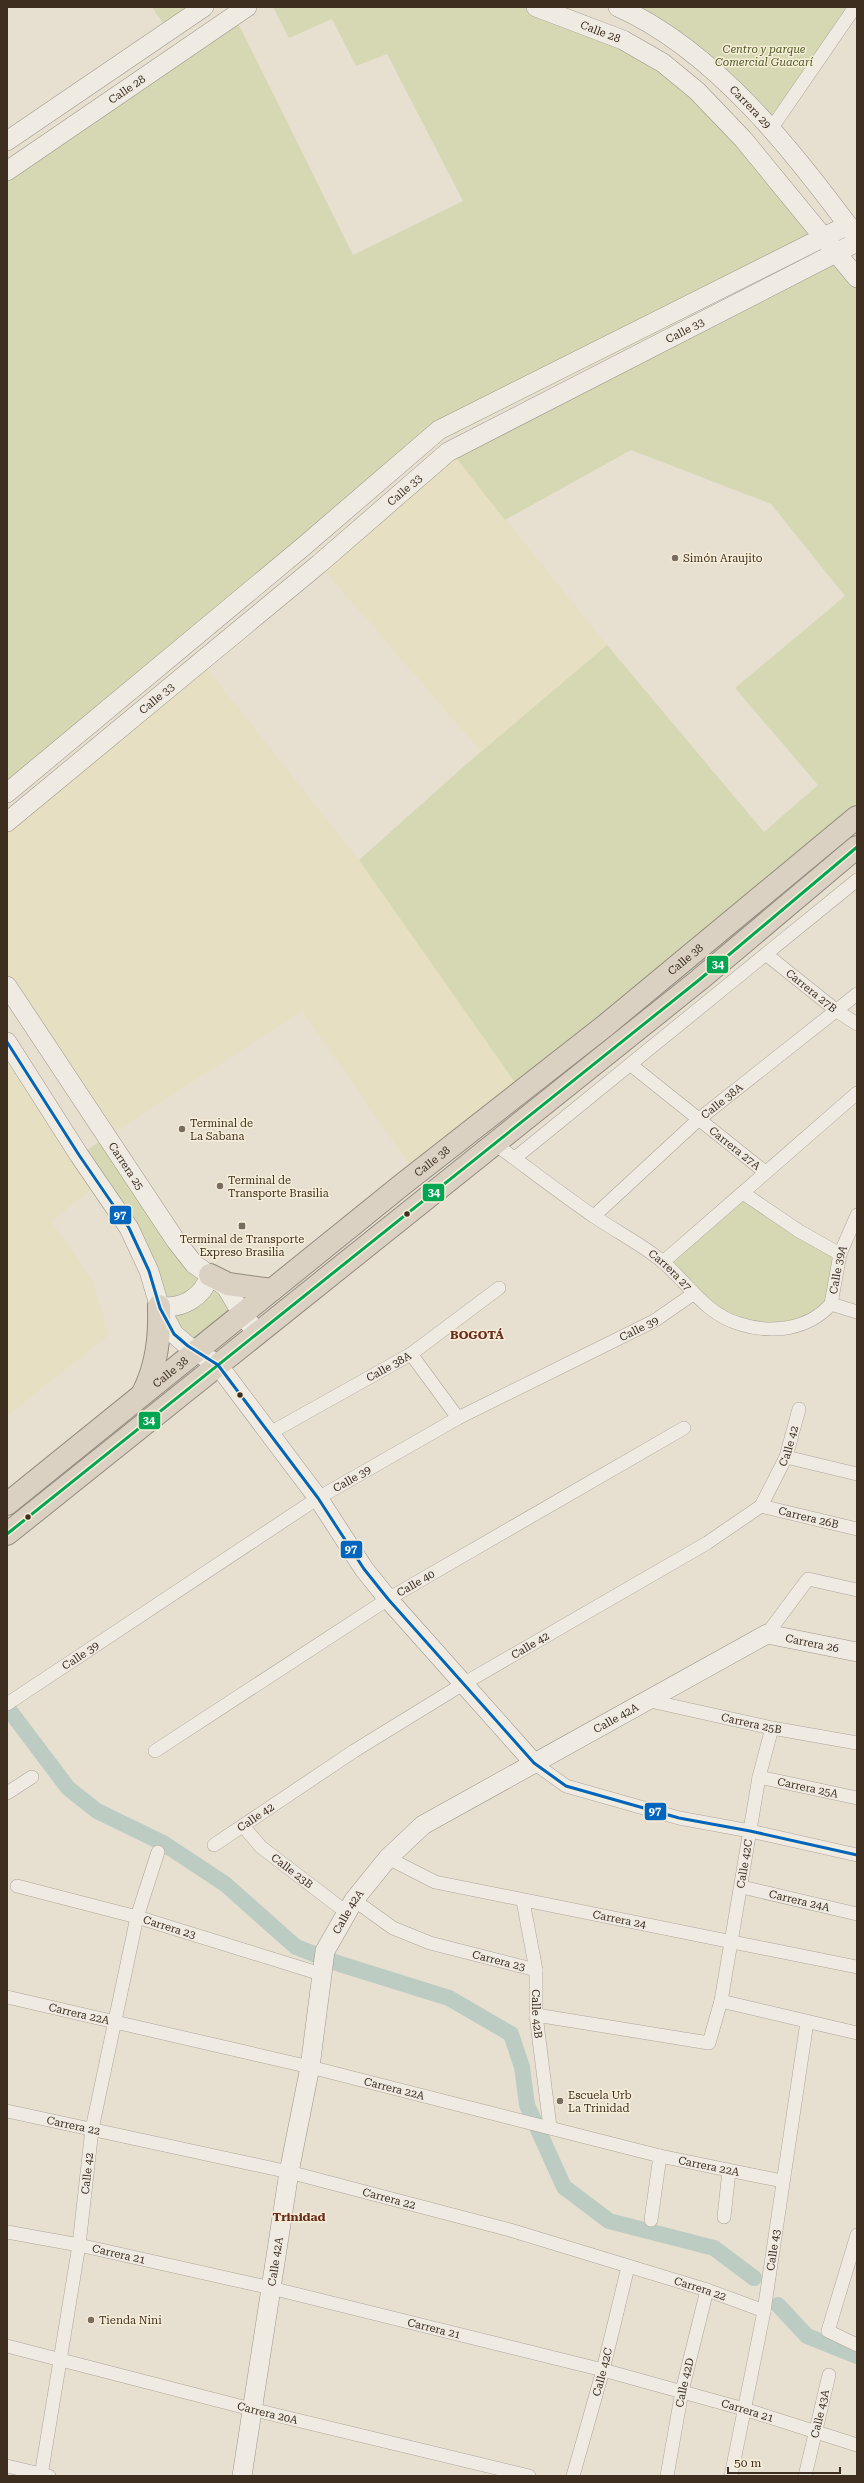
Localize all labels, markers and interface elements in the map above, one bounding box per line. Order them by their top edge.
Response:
street label: Calle 28 [578,18,622,45]
park label: Centro y parque Comercial Guacarí [715,43,814,69]
street label: Calle 28 [106,72,148,107]
street label: Carrera 29 [727,83,774,131]
street label: Calle 33 [664,315,707,346]
street label: Calle 33 [385,472,425,509]
place label: Simón Araujito [683,552,763,565]
marker: Simón Araujito [670,553,680,563]
street label: Calle 33 [137,680,177,717]
street label: Calle 38 [665,941,706,978]
line badge: 34 [706,955,729,974]
text: 34 [712,958,725,971]
street label: Carrera 27B [783,967,839,1015]
street label: Calle 38A [699,1081,746,1122]
place label: Terminal de La Sabana [190,1117,253,1143]
marker: Terminal de La Sabana [177,1124,187,1134]
street label: Carrera 27A [706,1124,763,1173]
street label: Carrera 25 [105,1140,146,1193]
street label: Calle 38 [412,1144,453,1180]
place label: Terminal de Transporte Brasilia [228,1174,329,1200]
marker: Terminal de Transporte Brasilia [215,1181,225,1191]
line badge: 34 [422,1183,445,1202]
text: 34 [428,1186,441,1199]
line badge: 97 [109,1205,132,1225]
text: 97 [114,1209,126,1222]
unlabelled marker [402,1209,412,1219]
marker: Terminal de Transporte Expreso Brasilia [237,1221,247,1231]
place label: Terminal de Transporte Expreso Brasilia [180,1233,304,1259]
street label: Calle 39A [827,1243,850,1295]
street label: Carrera 27 [646,1247,694,1294]
street label: Calle 39 [617,1314,661,1344]
district label: BOGOTÁ [450,1328,504,1342]
street label: Calle 38A [364,1349,414,1385]
street label: Calle 38 [150,1354,191,1391]
unlabelled marker [235,1390,245,1400]
line badge: 34 [138,1411,161,1430]
text: 34 [143,1414,156,1427]
street label: Calle 42 [776,1424,801,1469]
street label: Calle 39 [331,1463,373,1495]
street label: Carrera 26B [777,1504,840,1531]
unlabelled marker [23,1512,33,1522]
line badge: 97 [340,1540,363,1559]
text: 97 [345,1543,357,1556]
street label: Calle 40 [394,1567,437,1600]
street label: Calle 42 [509,1630,552,1662]
street label: Carrera 26 [784,1632,840,1655]
street label: Calle 39 [60,1639,102,1673]
street label: Calle 42A [591,1701,641,1736]
street label: Carrera 25B [720,1711,783,1737]
street label: Carrera 25A [776,1775,840,1801]
street label: Calle 42 [235,1800,277,1835]
line badge: 97 [644,1802,667,1821]
text: 97 [649,1805,661,1818]
street label: Calle 42C [734,1838,755,1890]
street label: Calle 23B [268,1851,315,1891]
street label: Calle 42A [330,1887,367,1937]
street label: Carrera 24A [768,1888,831,1914]
street label: Carrera 24 [591,1908,648,1932]
street label: Carrera 23 [141,1913,197,1942]
street label: Carrera 23 [471,1948,527,1974]
street label: Calle 42B [529,1989,545,2039]
street label: Carrera 22A [47,2001,111,2028]
street label: Carrera 22A [363,2075,426,2103]
place label: Escuela Urb La Trinidad [568,2089,632,2115]
marker: Escuela Urb La Trinidad [555,2096,565,2106]
street label: Carrera 22 [45,2114,101,2138]
street label: Calle 42 [79,2152,96,2195]
street label: Carrera 22A [677,2154,741,2179]
street label: Carrera 22 [361,2186,417,2212]
district label: Trinidad [272,2210,326,2224]
street label: Calle 43 [764,2228,783,2272]
street label: Calle 42A [265,2236,286,2287]
street label: Carrera 21 [91,2242,147,2267]
street label: Carrera 22 [672,2274,728,2304]
place label: Tienda Nini [99,2314,162,2327]
marker: Tienda Nini [86,2315,96,2325]
street label: Carrera 21 [406,2316,462,2342]
street label: Calle 42C [590,2346,615,2398]
street label: Calle 42D [673,2357,697,2408]
street label: Calle 43A [808,2388,832,2439]
street label: Carrera 21 [720,2397,775,2425]
street label: Carrera 20A [236,2400,299,2427]
scale bar [728,2449,840,2475]
text: 50 m [734,2456,761,2470]

